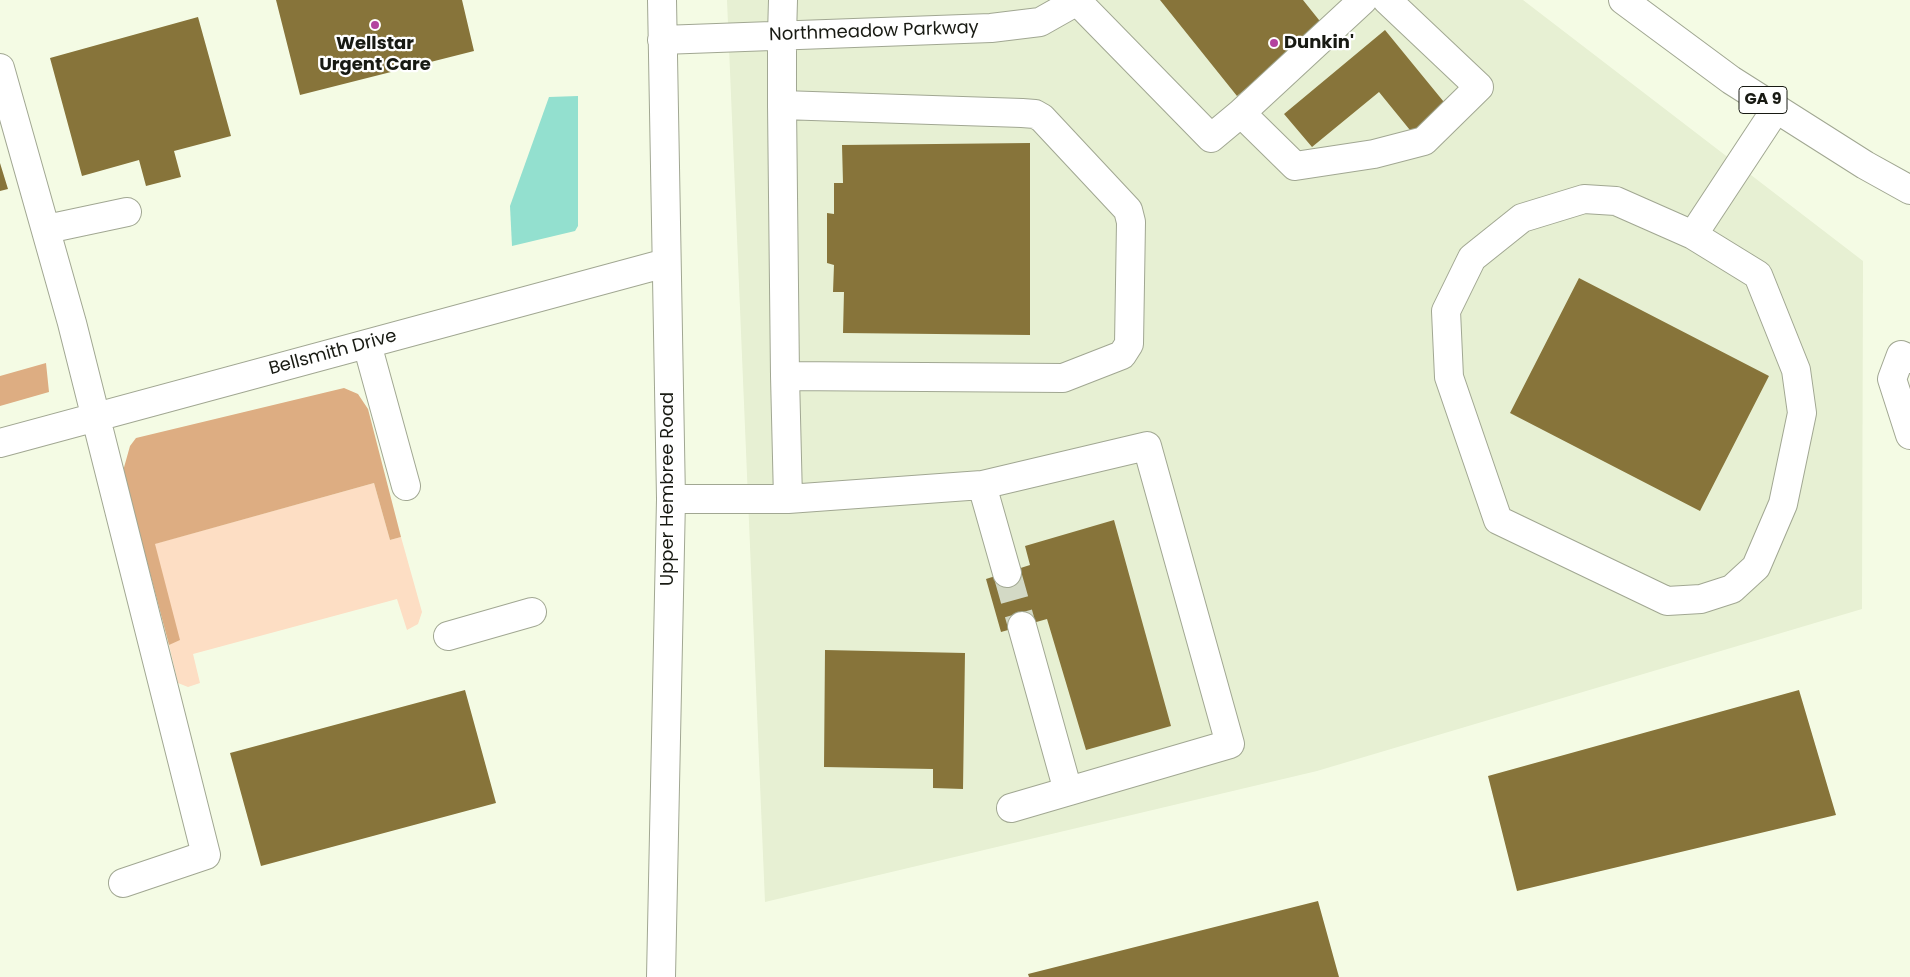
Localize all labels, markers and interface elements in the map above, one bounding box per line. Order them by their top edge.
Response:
street label: Northmeadow Parkway [769,18,979,46]
marker: Wellstar Urgent Care [369,19,381,31]
place label: Dunkin' [1284,32,1354,54]
place label: Wellstar Urgent Care [319,33,431,76]
marker: Dunkin' [1268,37,1280,49]
road number: GA 9 [1739,86,1787,114]
street label: Bellsmith Drive [267,326,399,380]
street label: Upper Hembree Road [657,392,679,586]

